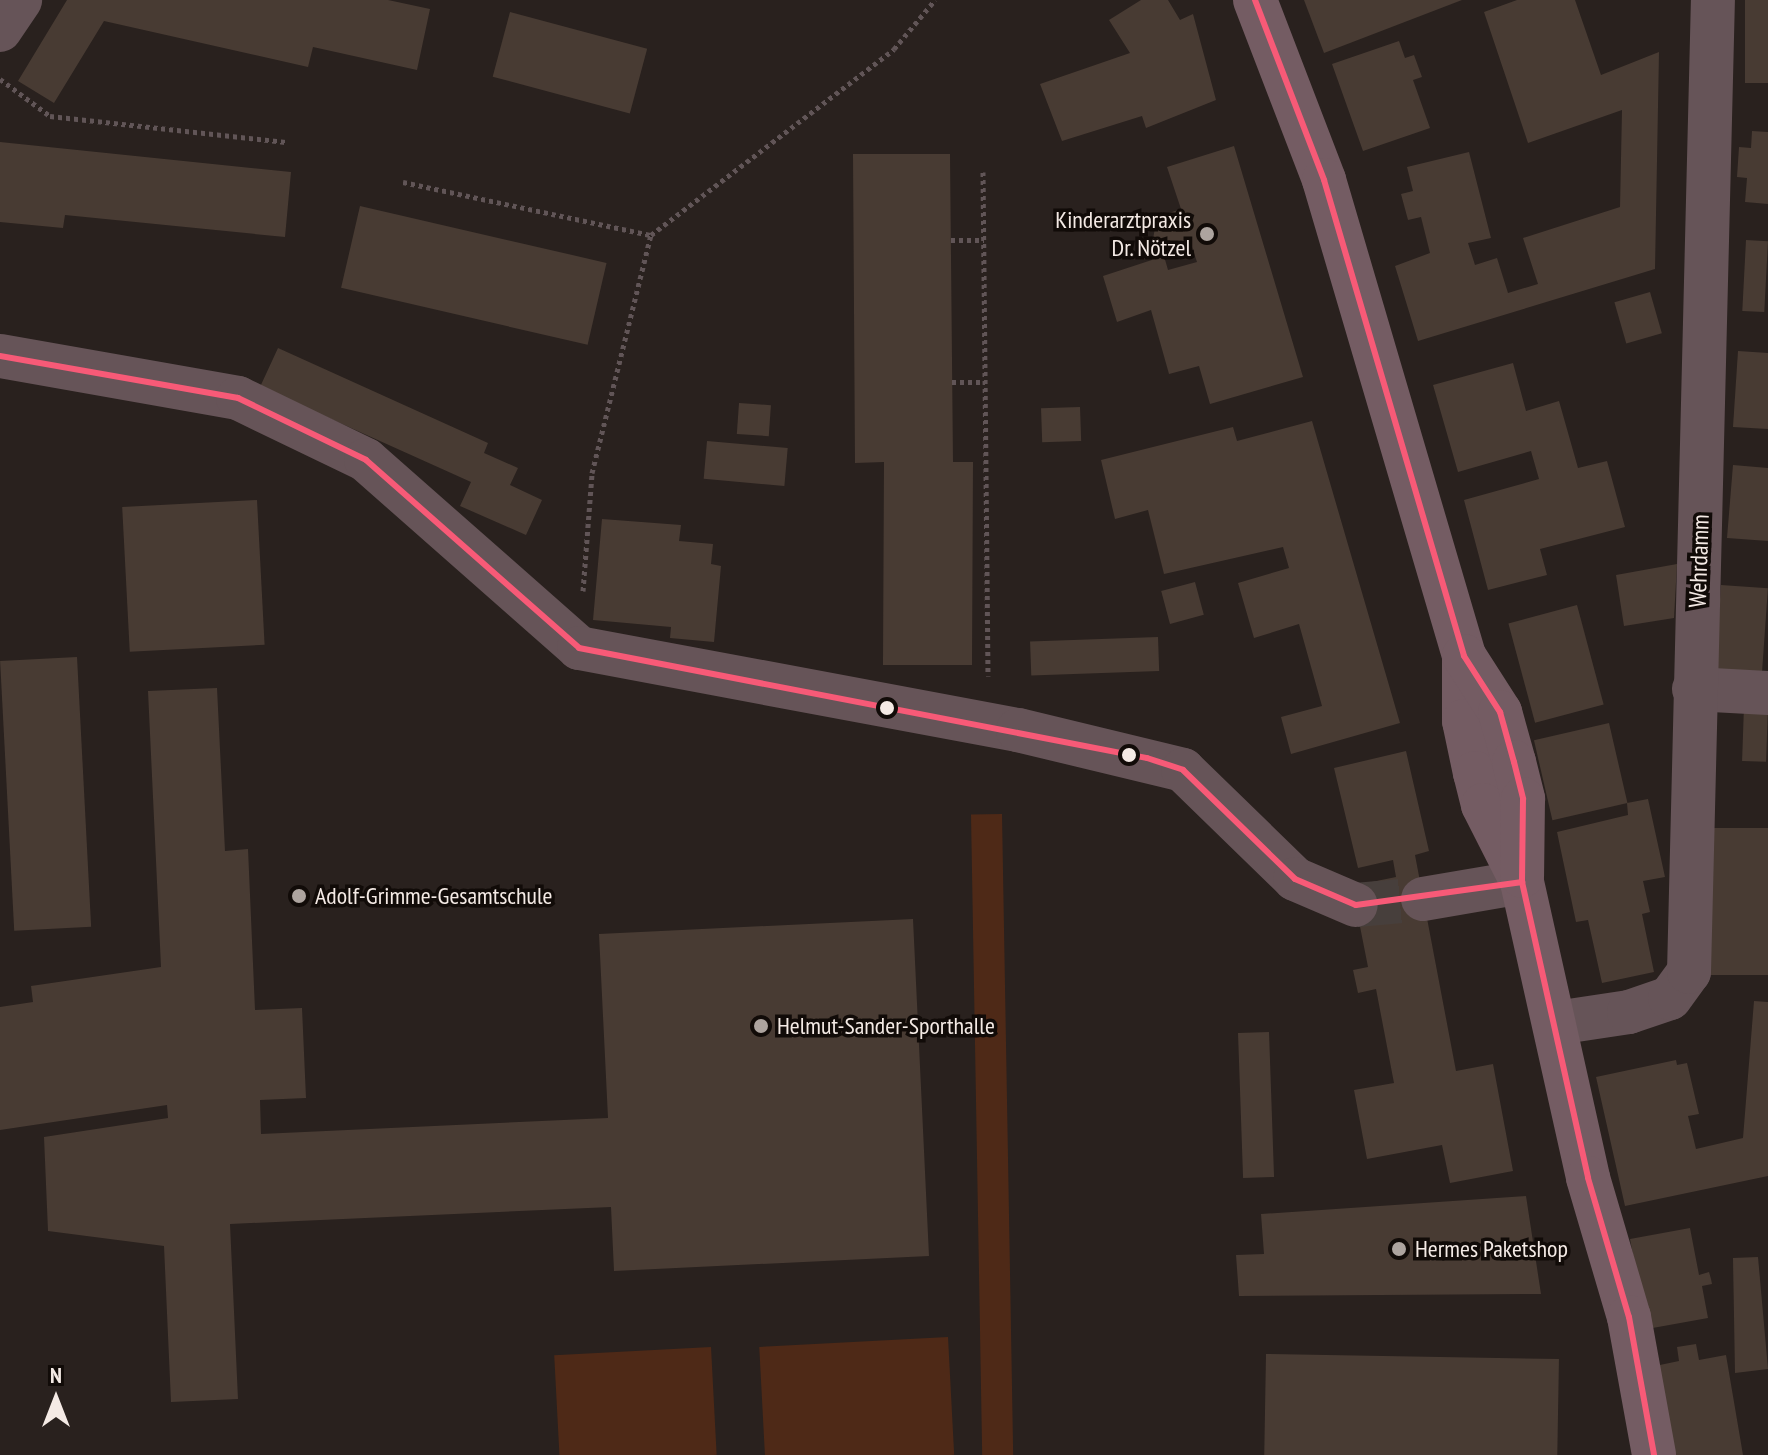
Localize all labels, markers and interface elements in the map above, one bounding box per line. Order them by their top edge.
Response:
place label: Kinderarztpraxis Dr. Nötzel [1055,206,1191,262]
marker: Kinderarztpraxis Dr. Nötzel [1198,225,1216,243]
street label: Wehrdamm [1683,514,1715,608]
unlabelled marker [879,700,895,716]
unlabelled marker [1121,747,1137,763]
place label: Adolf-Grimme-Gesamtschule [315,882,552,910]
marker: Adolf-Grimme-Gesamtschule [290,887,308,905]
place label: Helmut-Sander-Sporthalle [777,1012,995,1040]
marker: Helmut-Sander-Sporthalle [752,1017,770,1035]
place label: Hermes Paketshop [1415,1235,1568,1263]
marker: Hermes Paketshop [1390,1240,1408,1258]
north arrow [16,1359,96,1439]
text: N [50,1361,62,1389]

